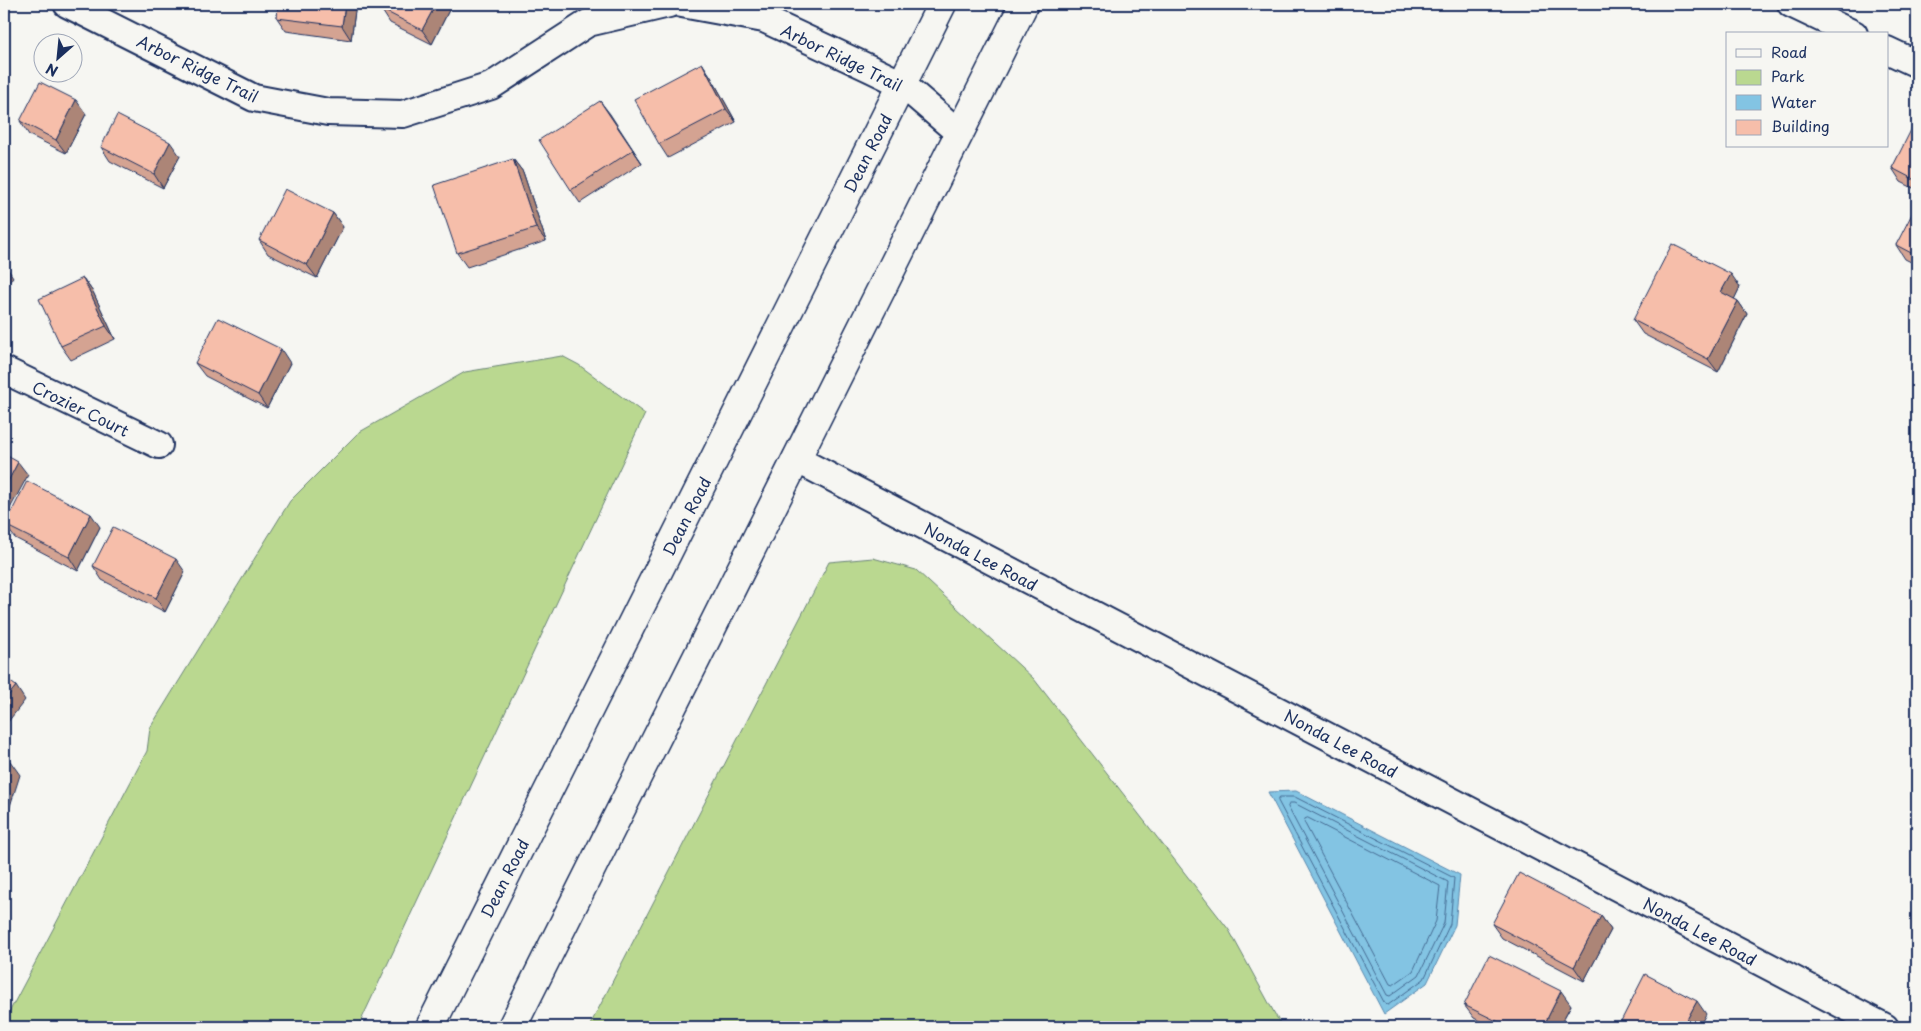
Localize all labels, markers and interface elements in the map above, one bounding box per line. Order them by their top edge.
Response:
street label: Arbor Ridge Trail [777,17,907,97]
street label: Arbor Ridge Trail [133,28,263,108]
north arrow [32,32,82,82]
legend [1726,32,1888,148]
text: Road [1771,40,1807,63]
text: N [42,58,62,82]
text: Park [1771,64,1805,87]
text: Water [1771,90,1816,113]
street label: Dean Road [837,109,897,197]
text: Building [1771,114,1830,137]
street label: Crozier Court [29,374,134,442]
street label: Dean Road [656,472,716,560]
street label: Nonda Lee Road [920,516,1042,596]
street label: Nonda Lee Road [1280,703,1402,783]
street label: Dean Road [474,834,534,922]
street label: Nonda Lee Road [1639,891,1761,971]

